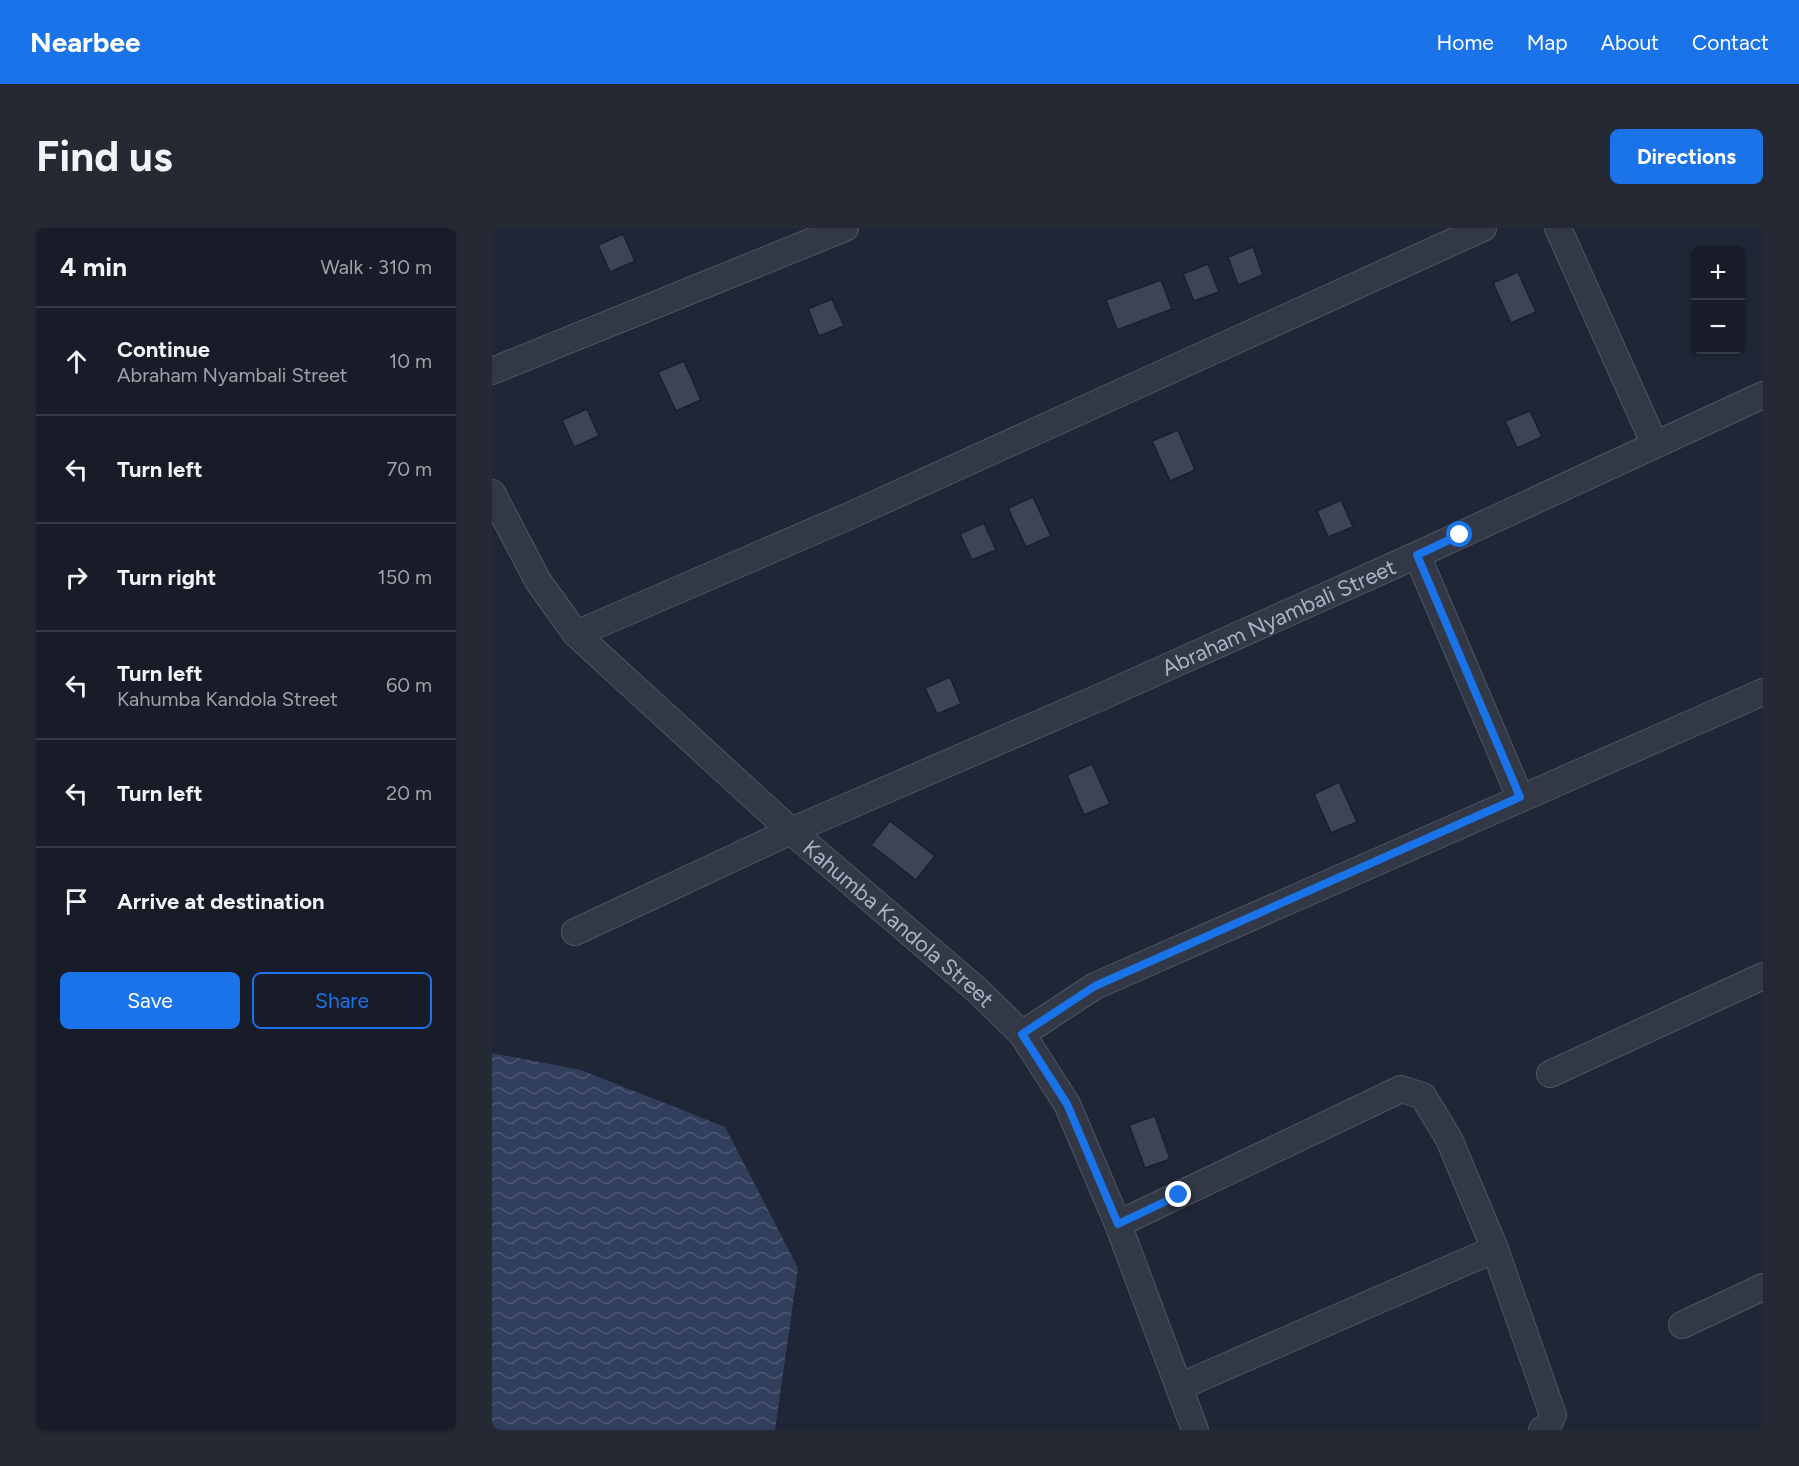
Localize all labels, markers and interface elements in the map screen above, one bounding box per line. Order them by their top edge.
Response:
text: Nearbee [30,25,140,59]
text: Home [1437,30,1494,55]
text: Map [1527,30,1568,55]
text: About [1601,30,1659,55]
text: Contact [1692,30,1769,55]
button: Directions [1610,129,1763,184]
text: Find us [36,131,173,182]
map controls [1691,246,1745,354]
button: + [1691,246,1745,300]
text: 4 min [60,251,127,283]
text: Walk · 310 m [320,255,432,279]
button: − [1691,300,1745,354]
text: Continue [117,336,210,363]
icon: ahead [60,345,93,378]
text: 10 m [389,349,432,373]
text: Abraham Nyambali Street [117,363,347,387]
icon: left [60,453,93,486]
text: Turn left [117,456,203,483]
text: 70 m [386,457,432,481]
route start [1446,521,1472,547]
street label: Abraham Nyambali Street [1158,553,1400,682]
icon: right [60,561,93,594]
text: Turn right [117,564,216,591]
text: 150 m [377,565,432,589]
text: Turn left [117,660,203,687]
icon: left [60,669,93,702]
text: 60 m [386,673,432,697]
text: Kahumba Kandola Street [117,687,338,711]
icon: left [60,777,93,810]
text: Turn left [117,780,203,807]
text: 20 m [386,781,432,805]
street label: Kahumba Kandola Street [797,834,999,1013]
icon: arrive [60,885,93,918]
text: Arrive at destination [117,888,325,915]
button: Save [60,972,240,1029]
button: Share [252,972,432,1029]
route end [1165,1181,1191,1207]

